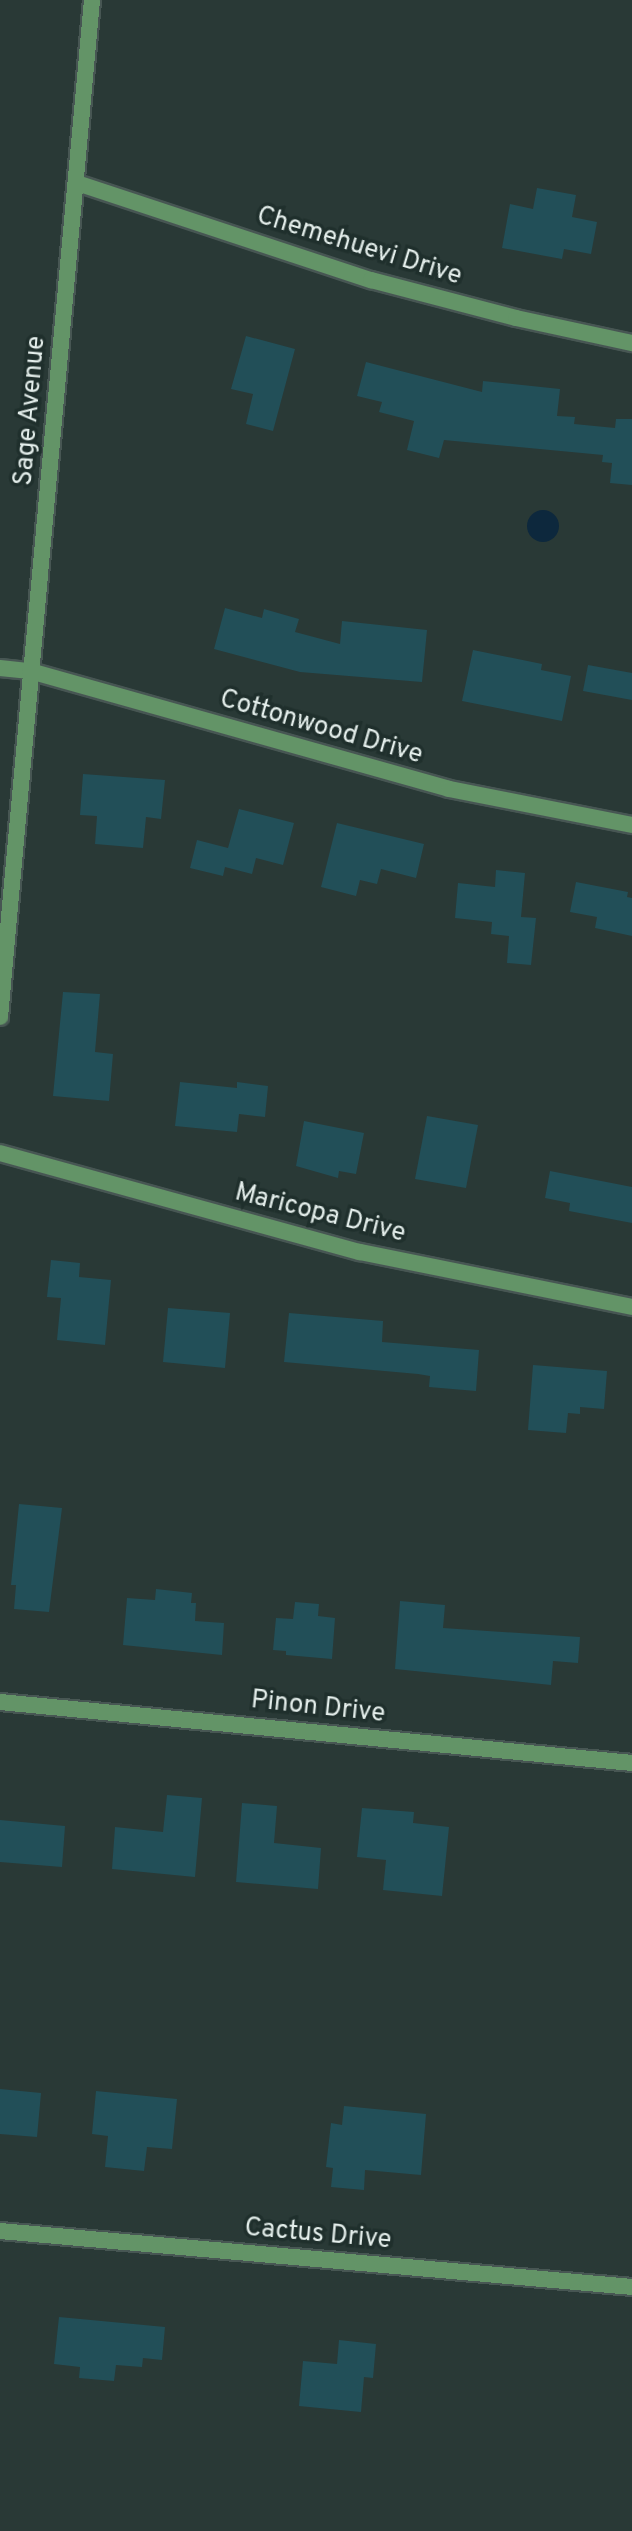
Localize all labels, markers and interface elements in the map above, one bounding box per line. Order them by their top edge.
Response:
street label: Chemehuevi Drive [253,201,465,293]
street label: Sage Avenue [9,334,53,488]
street label: Cottonwood Drive [216,684,426,772]
street label: Maricopa Drive [231,1178,409,1250]
street label: Pinon Drive [249,1685,387,1731]
street label: Cactus Drive [243,2213,393,2257]

